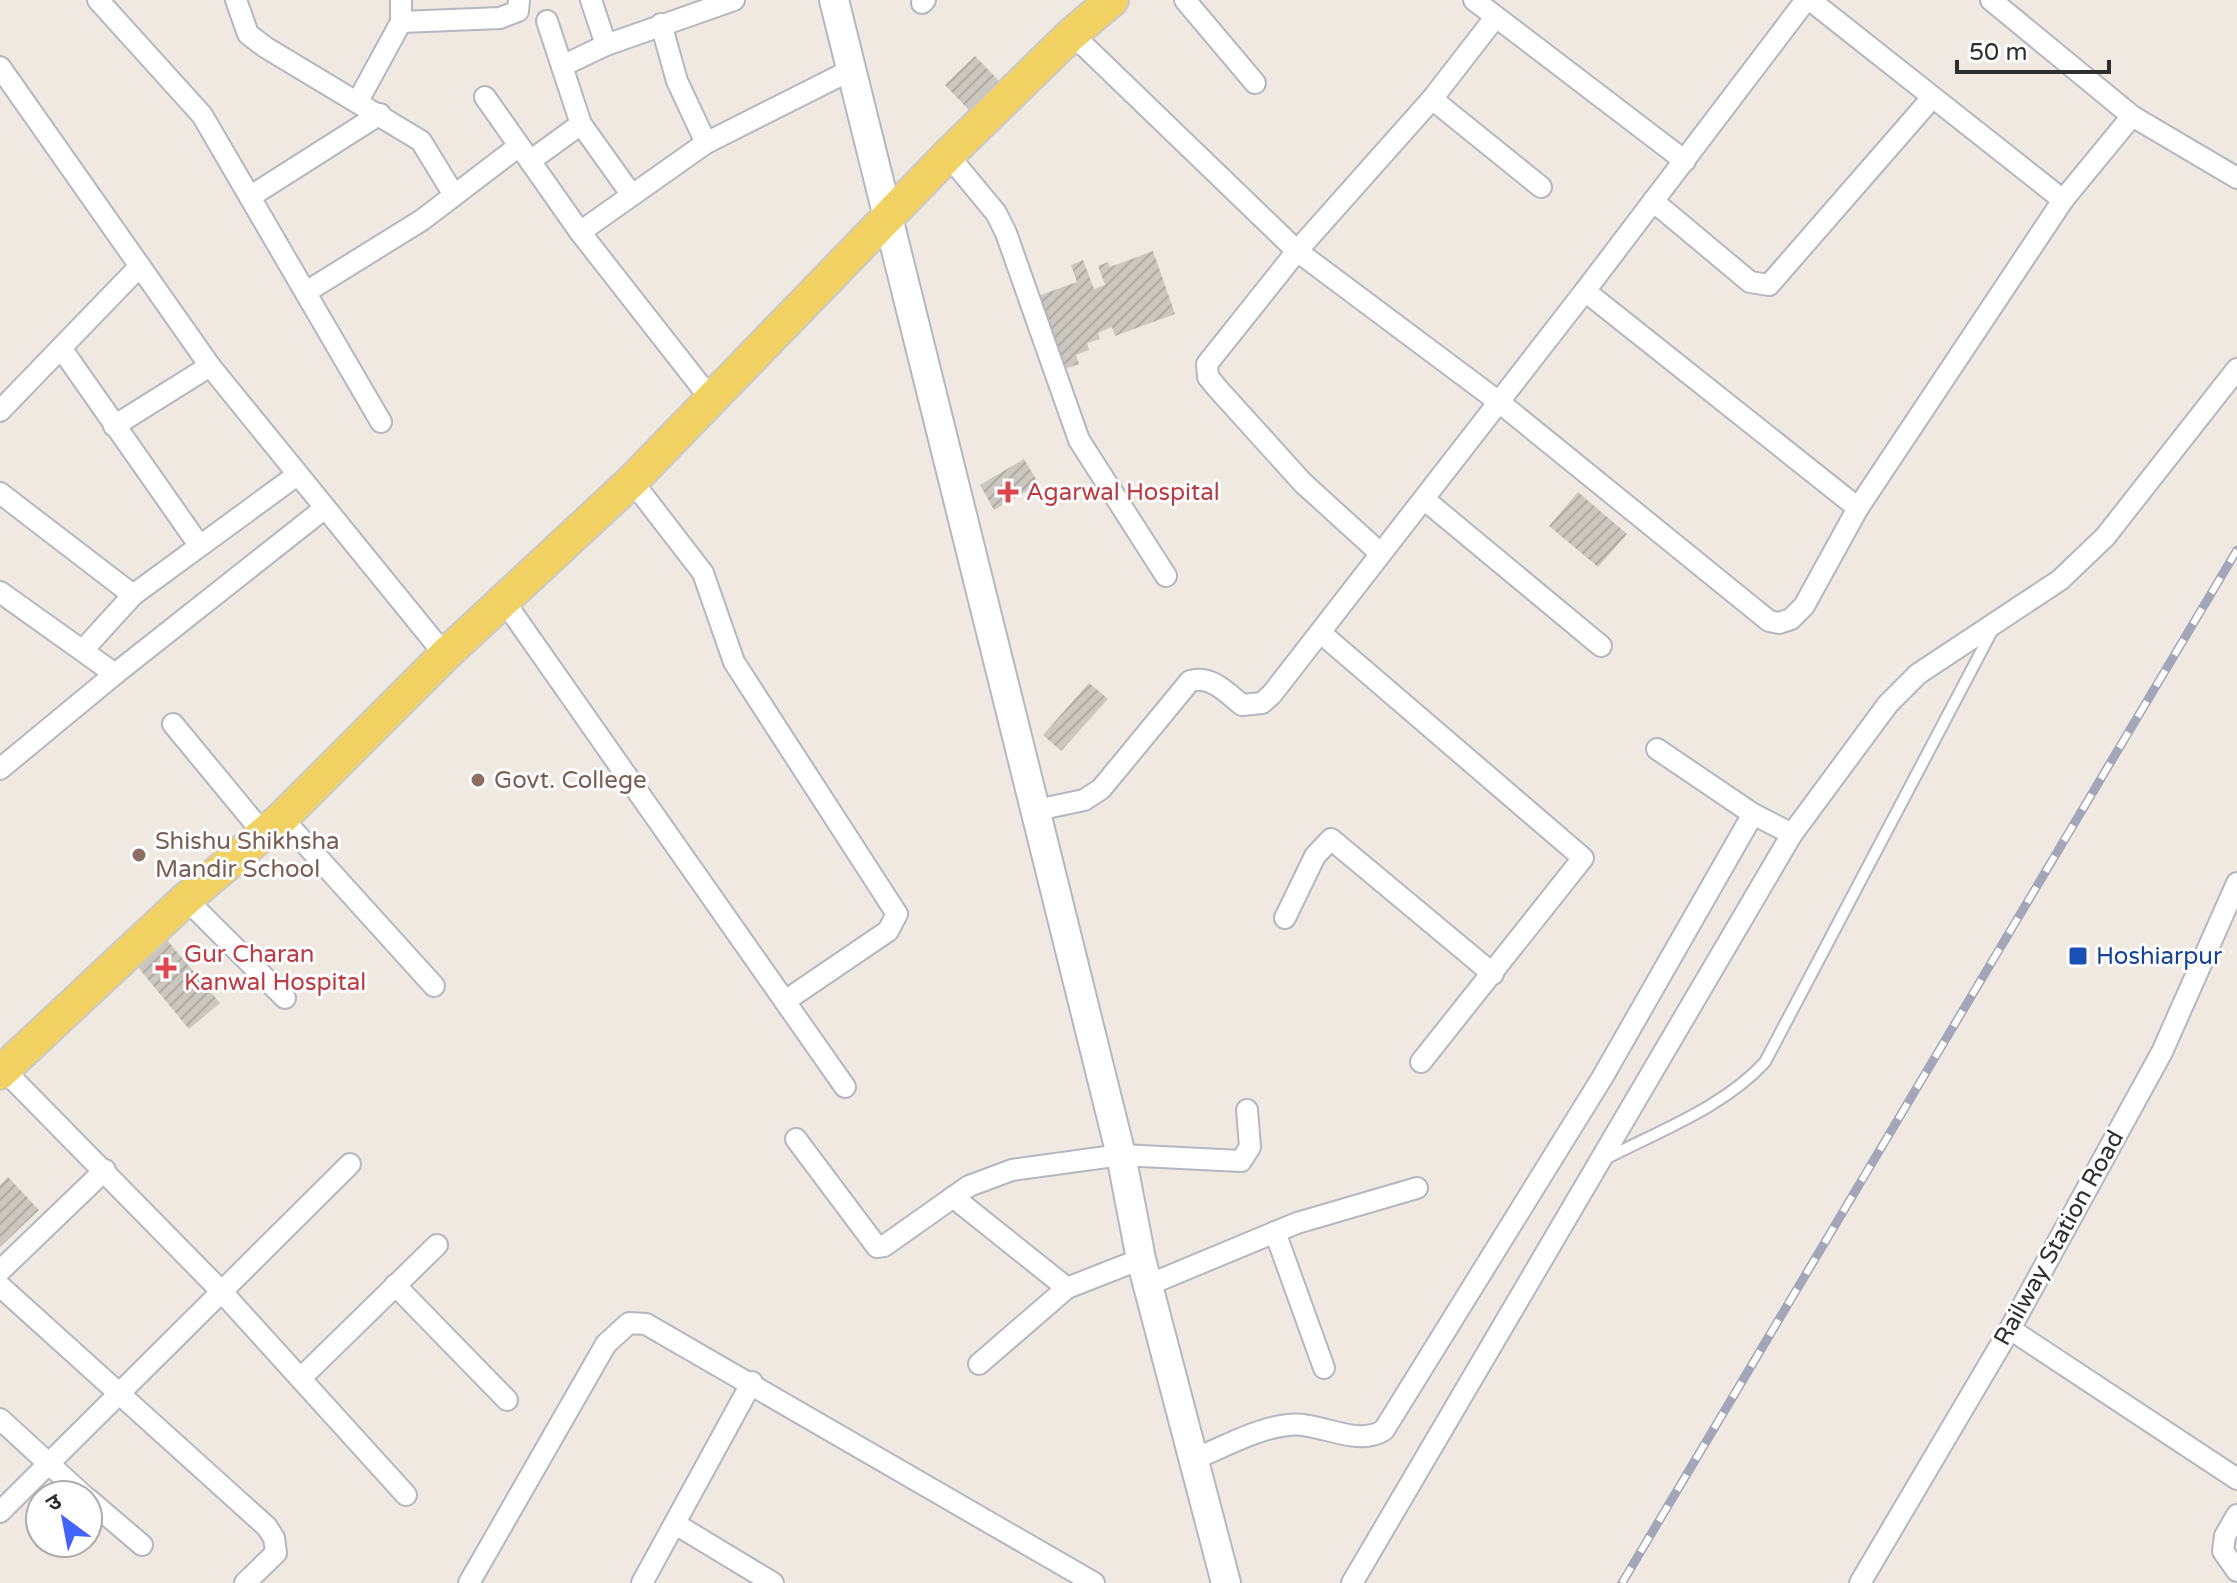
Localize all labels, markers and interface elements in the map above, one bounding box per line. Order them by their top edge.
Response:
scale bar [1957,24,2109,74]
text: 50 m [1969,38,2027,67]
place label: Agarwal Hospital [1026,478,1220,507]
marker: Agarwal Hospital [997,481,1019,503]
place label: Govt. College [494,766,647,795]
marker: Govt. College [469,771,487,789]
place label: Shishu Shikhsha Mandir School [155,827,340,884]
marker: Shishu Shikhsha Mandir School [130,846,148,864]
place label: Gur Charan Kanwal Hospital [184,940,366,997]
place label: Hoshiarpur [2096,942,2223,971]
marker: Hoshiarpur [2067,945,2089,967]
marker: Gur Charan Kanwal Hospital [155,957,177,979]
street label: Railway Station Road [1988,1125,2130,1351]
north arrow [24,1479,104,1559]
text: उ [42,1488,67,1517]

